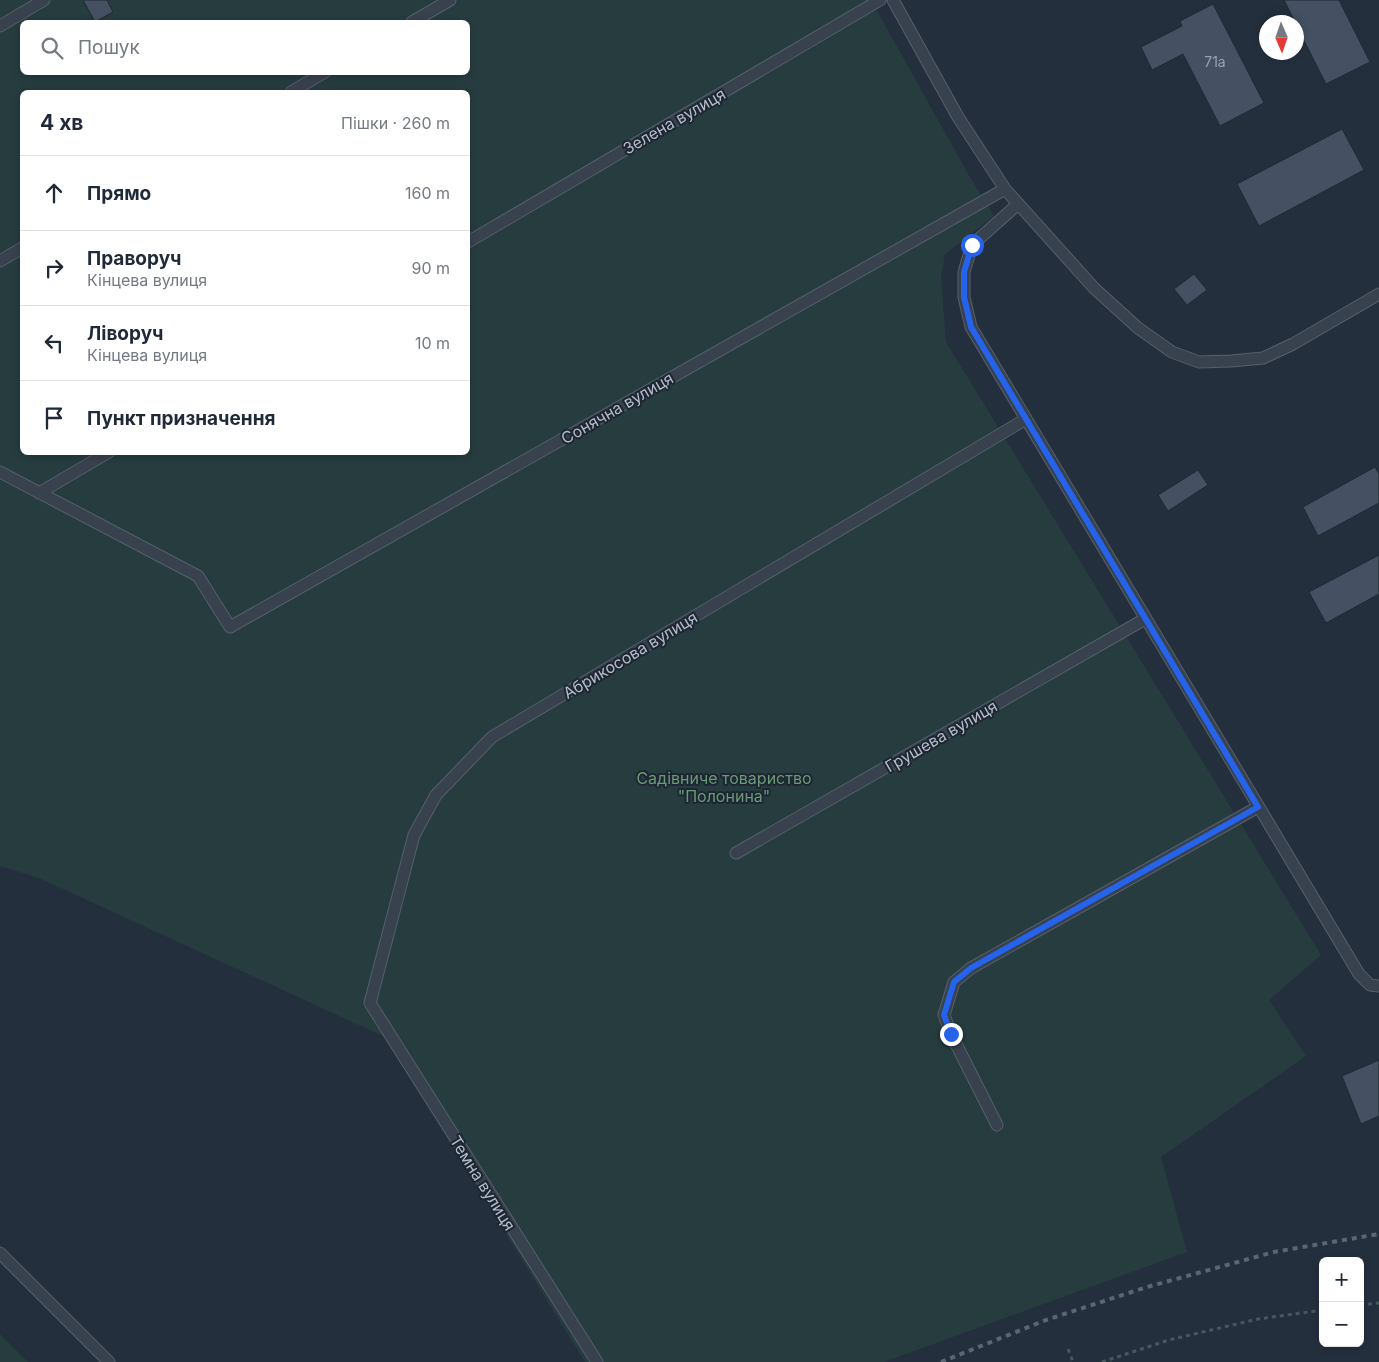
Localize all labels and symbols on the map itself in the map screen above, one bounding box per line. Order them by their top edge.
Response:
north arrow [1259,15,1304,60]
house number: 71а [1204,53,1226,70]
street label: Зелена вулиця [619,84,729,158]
route start [961,234,984,257]
street label: Сонячна вулиця [557,368,677,448]
street label: Абрикосова вулиця [559,607,701,703]
street label: Грушева вулиця [881,696,1001,776]
park label: Садівниче товариство "Полонина" [636,768,812,806]
route end [940,1023,963,1046]
street label: Темна вулиця [446,1132,520,1234]

